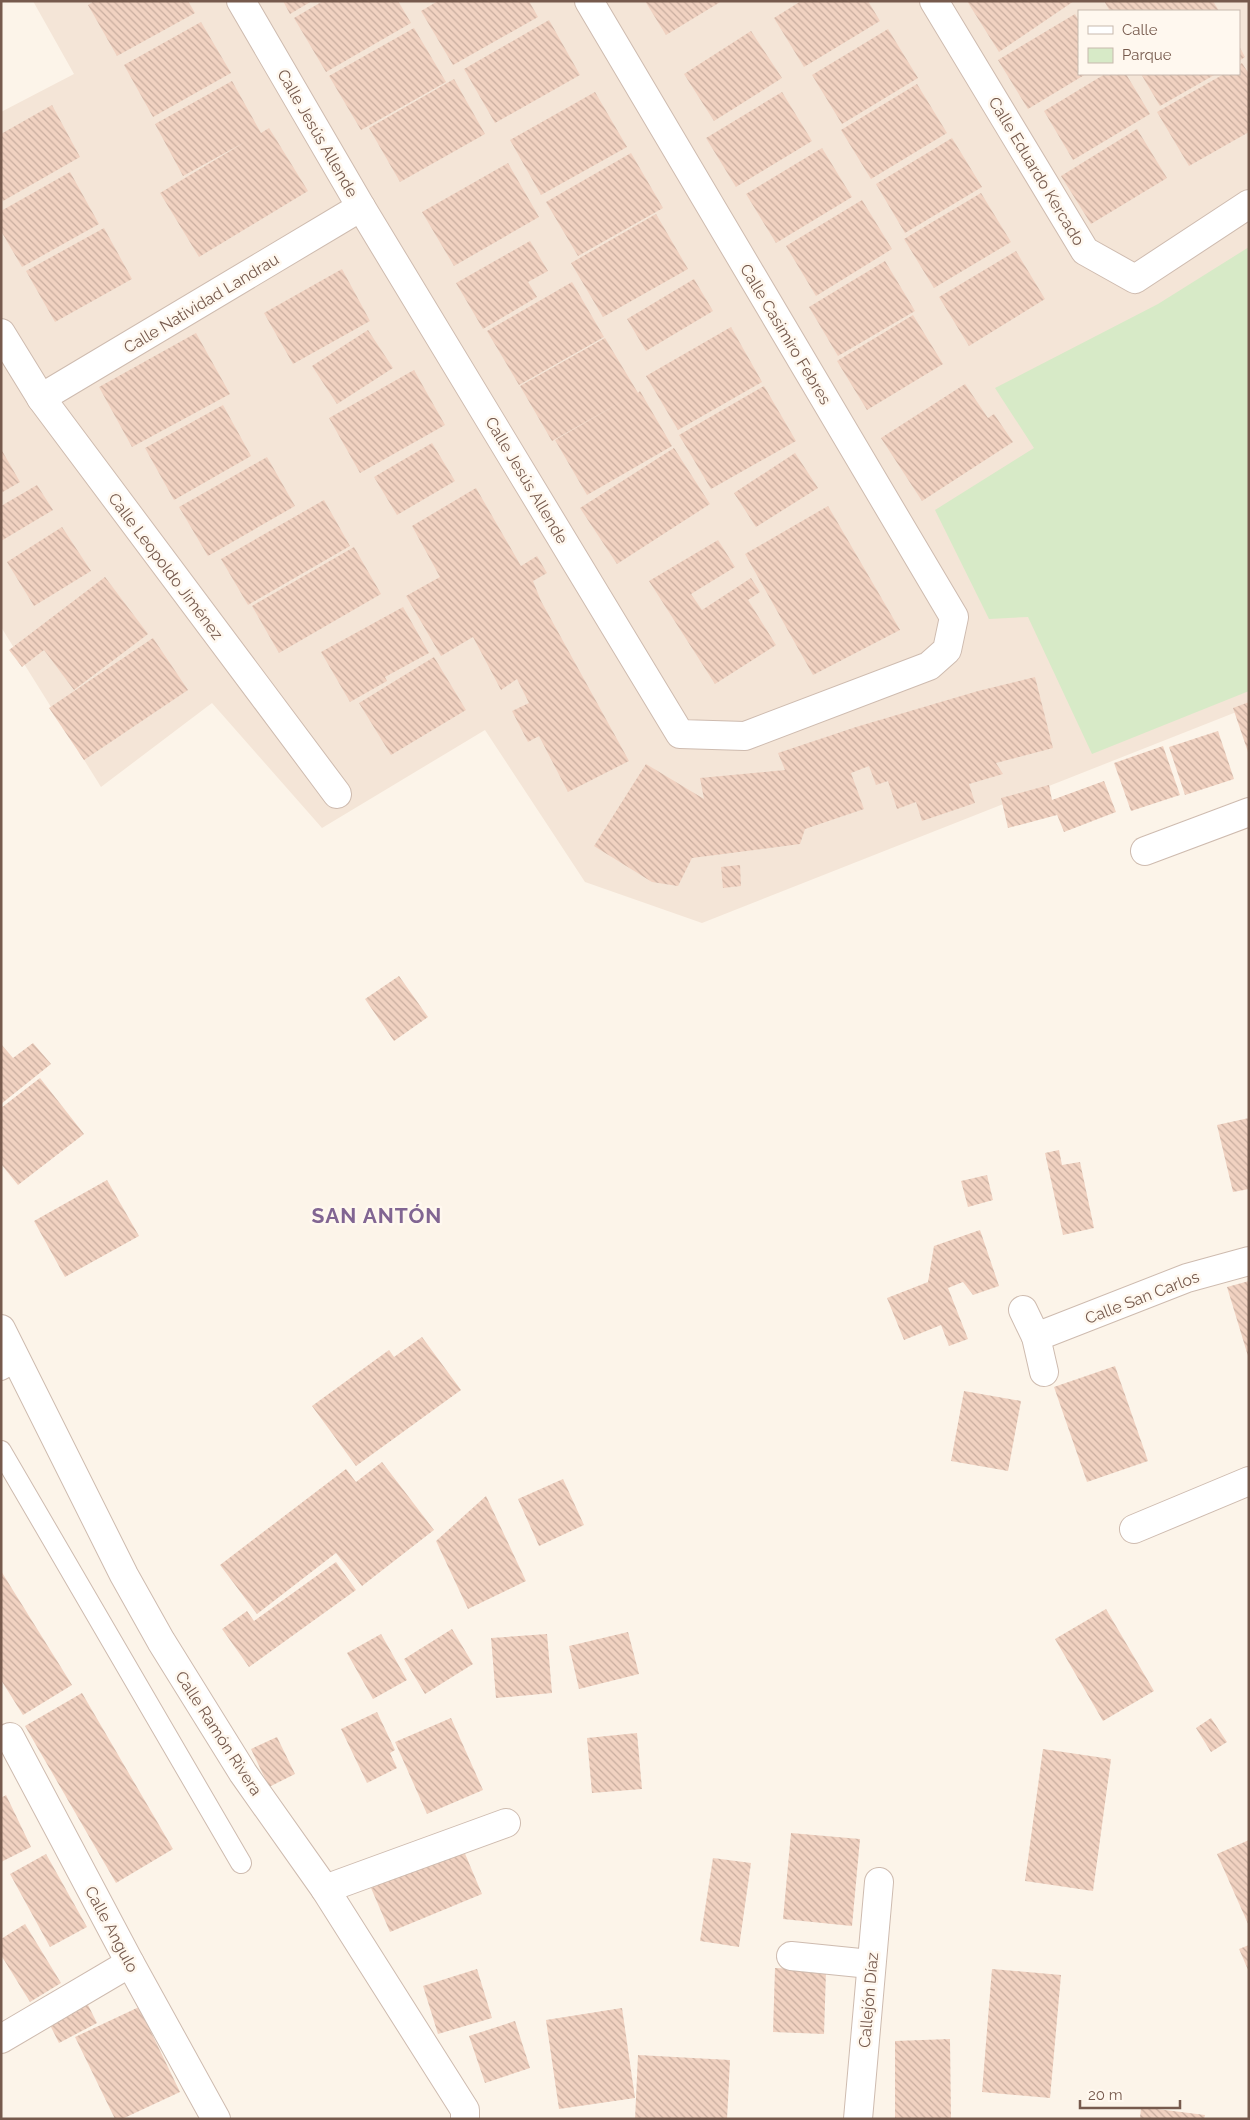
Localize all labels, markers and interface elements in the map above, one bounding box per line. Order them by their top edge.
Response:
legend [1078,10,1240,75]
text: Calle [1122,21,1158,39]
text: Parque [1122,46,1172,64]
street label: Calle Jesús Allende [273,66,362,201]
street label: Calle Eduardo Kercado [985,93,1089,249]
street label: Calle Natividad Landrau [120,250,282,357]
street label: Calle Casimiro Febres [736,261,835,408]
street label: Calle Jesús Allende [481,413,572,547]
street label: Calle Leopoldo Jiménez [104,489,227,643]
district label: SAN ANTÓN [312,1203,442,1228]
street label: Calle San Carlos [1082,1267,1202,1328]
street label: Calle Ramón Rivera [171,1668,266,1799]
street label: Calle Angulo [81,1883,142,1976]
street label: Callejón Díaz [855,1951,882,2049]
scale bar [1080,2078,1180,2110]
text: 20 m [1088,2086,1123,2104]

